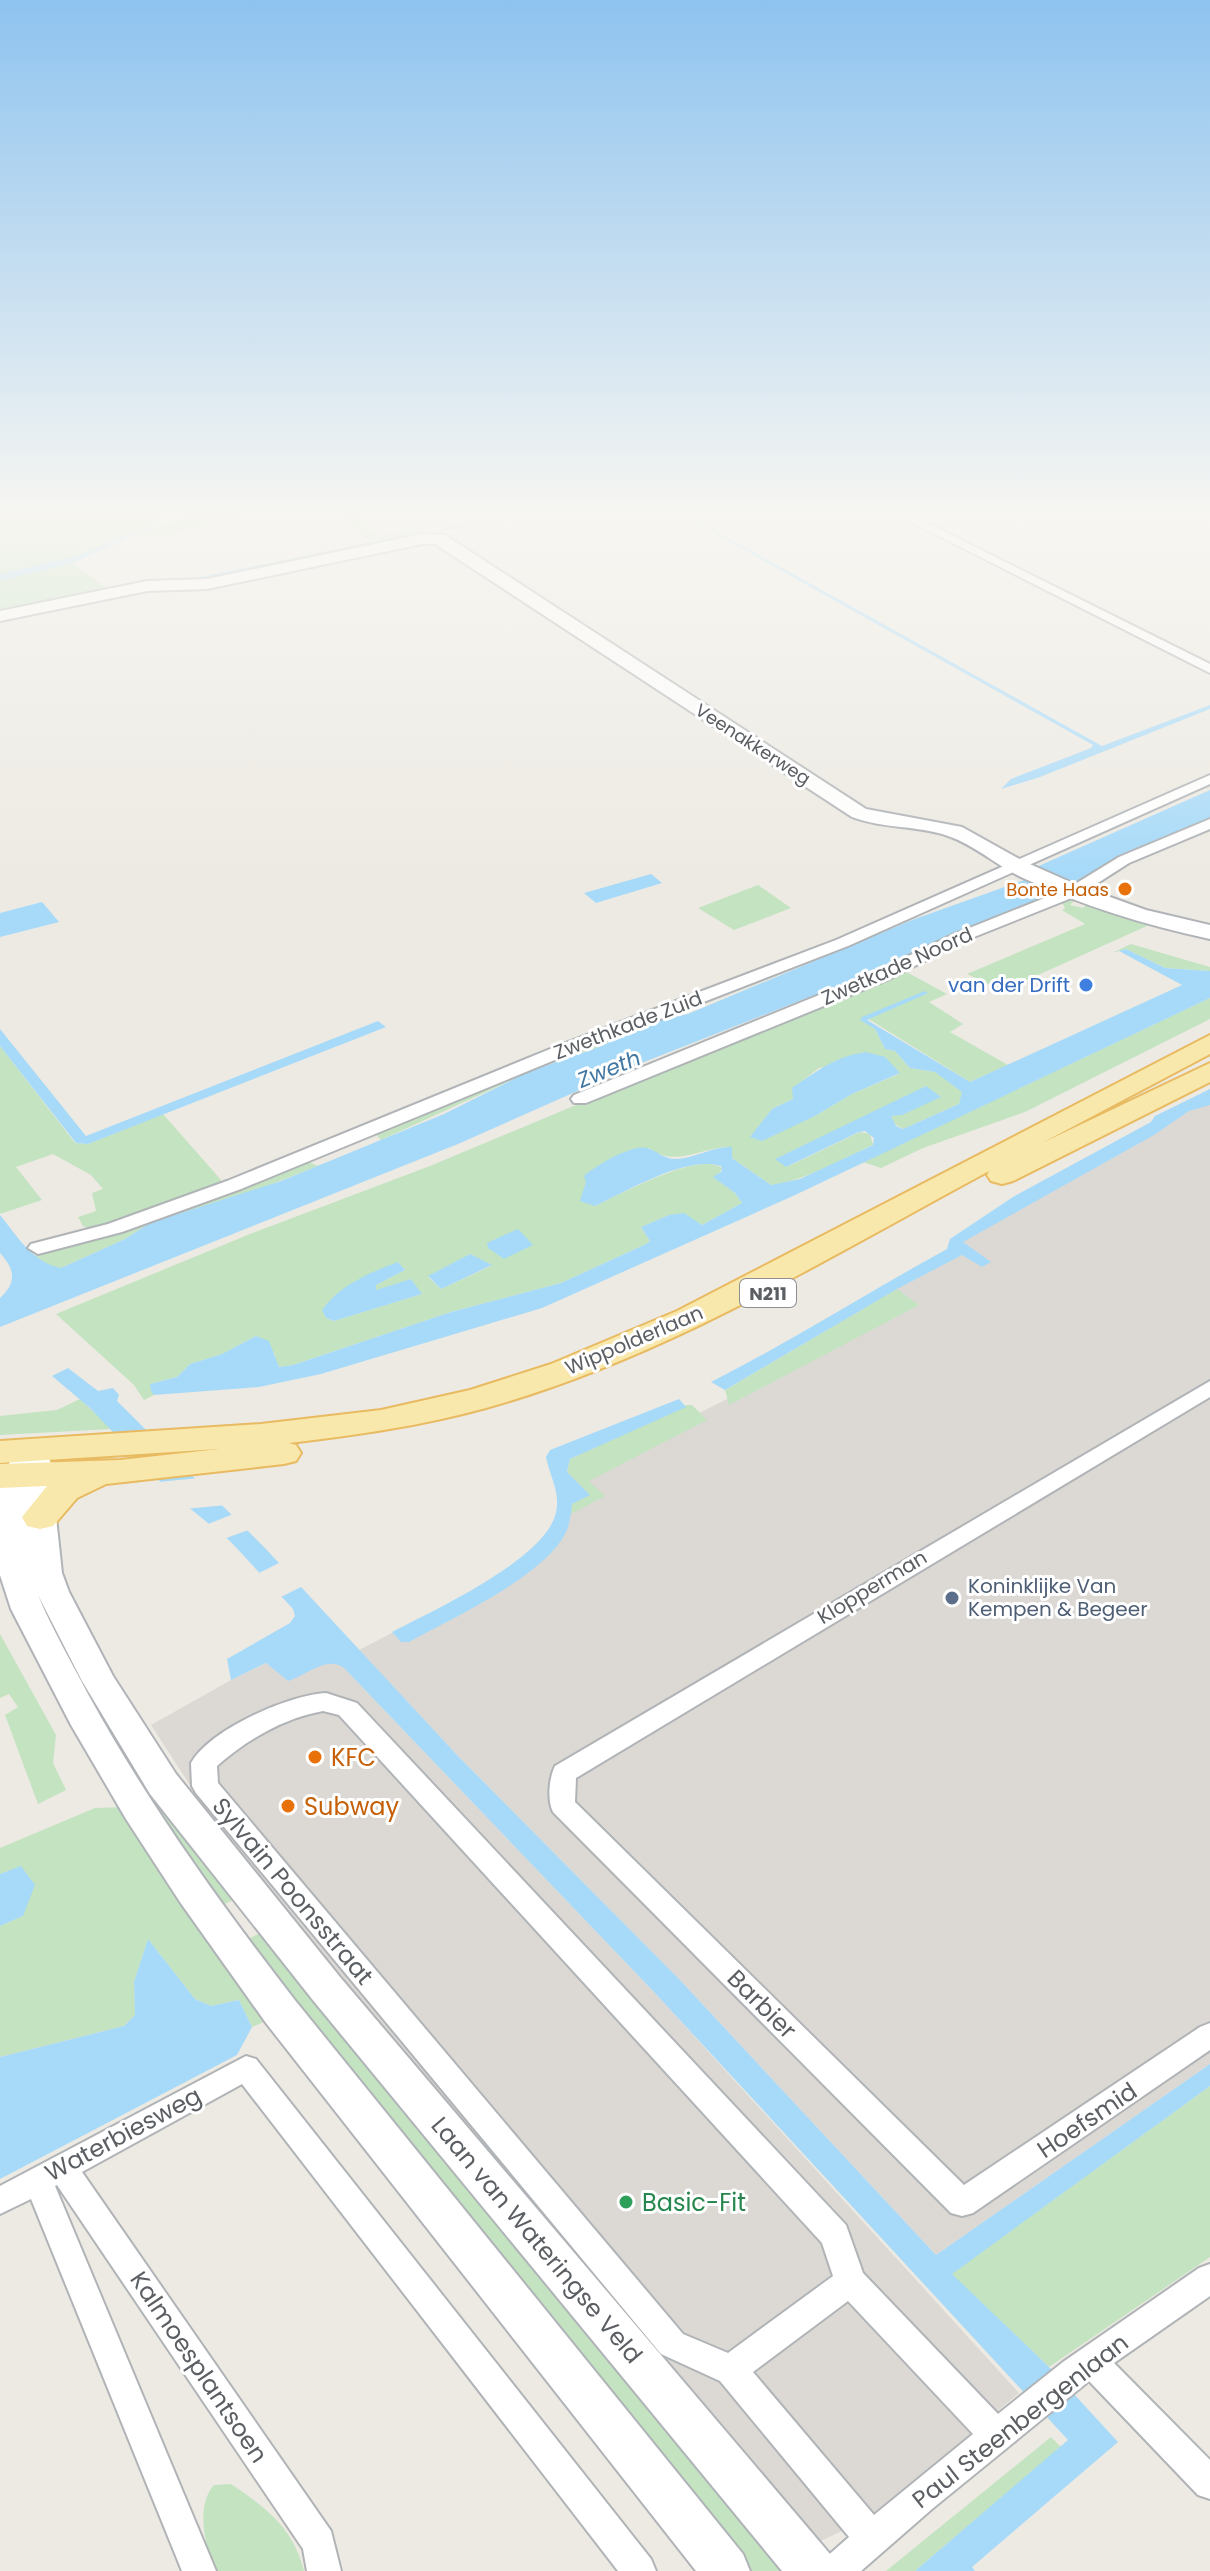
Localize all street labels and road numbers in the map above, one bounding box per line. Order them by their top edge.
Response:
street label: Veenakkerweg [691,697,815,791]
street label: Zwetkade Noord [817,920,977,1012]
street label: Zwethkade Zuid [550,984,706,1066]
road number: N211 [740,1279,796,1307]
street label: Wippolderlaan [561,1298,707,1382]
street label: Klopperman [812,1543,932,1631]
street label: Sylvain Poonsstraat [205,1790,381,1992]
street label: Barbier [720,1962,804,2046]
street label: Hoefsmid [1030,2074,1144,2166]
street label: Waterbiesweg [39,2079,207,2189]
street label: Laan van Wateringse Veld [424,2110,650,2370]
street label: Kalmoesplantsoen [123,2265,275,2469]
street label: Paul Steenbergenlaan [905,2326,1135,2516]

